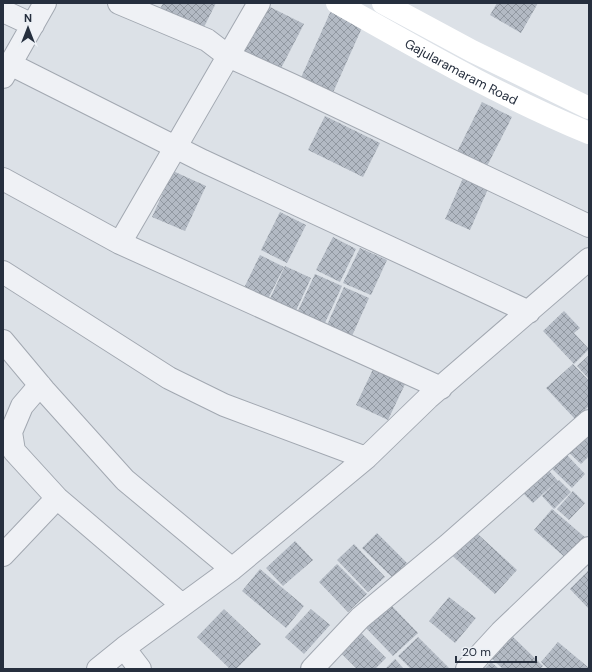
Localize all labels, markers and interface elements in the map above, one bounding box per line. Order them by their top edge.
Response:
north arrow [8,8,48,48]
text: N [24,11,32,25]
street label: Gajularamaram Road [402,35,520,109]
scale bar [456,638,536,664]
text: 20 m [462,644,491,660]

